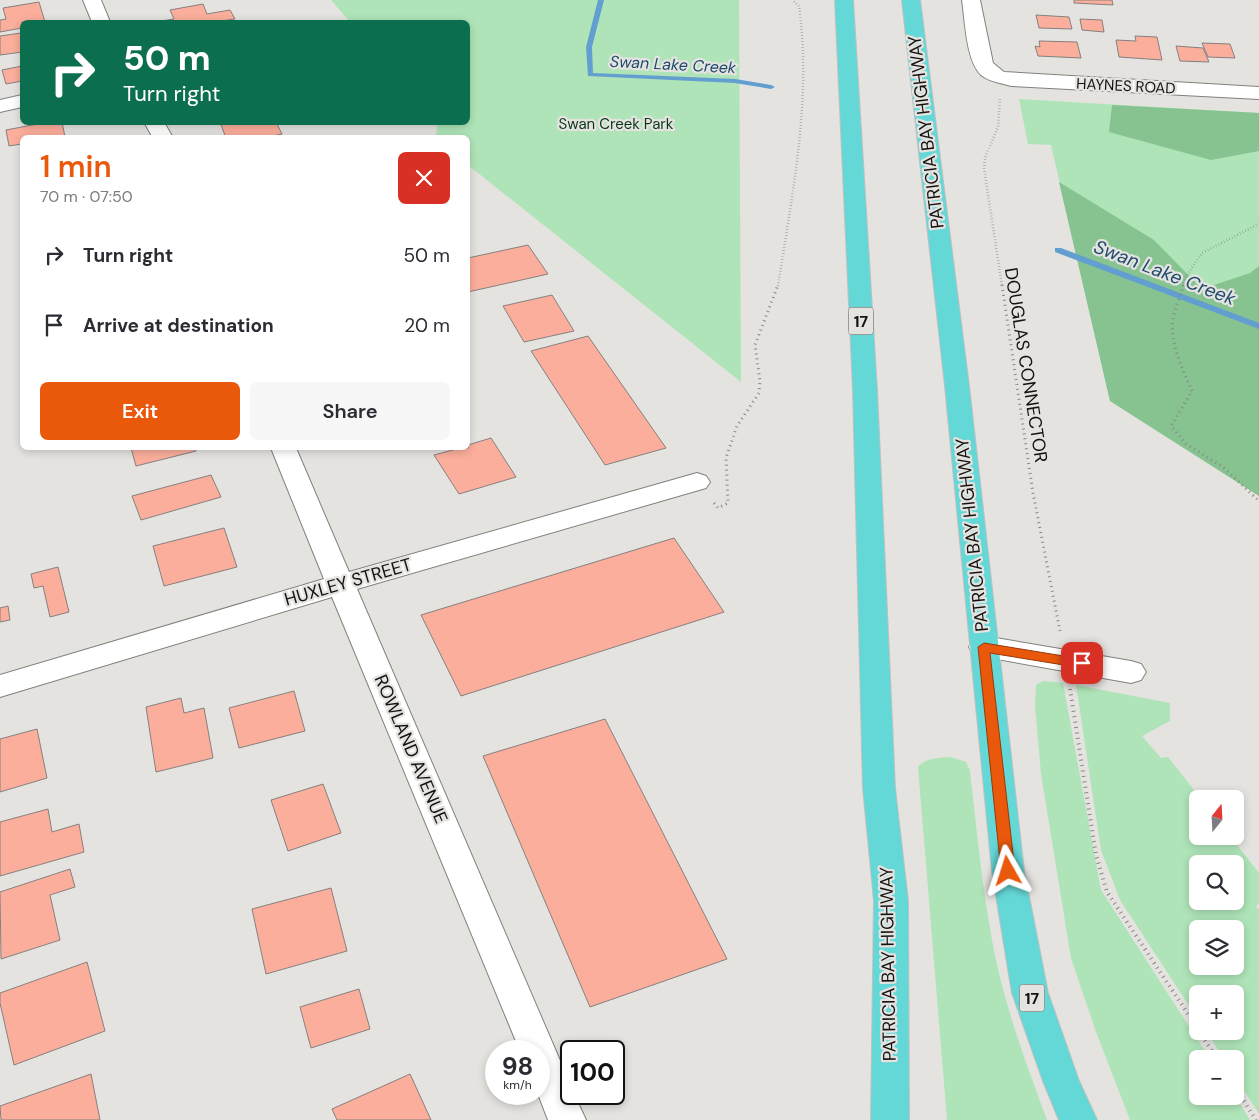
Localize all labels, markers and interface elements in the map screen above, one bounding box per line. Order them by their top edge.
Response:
street label: PATRICIA BAY HIGHWAY [902,34,950,230]
text: 50 m [123,35,211,81]
icon: right [40,40,105,105]
water label: Swan Lake Creek [609,51,737,78]
street label: HAYNES ROAD [1076,73,1176,99]
text: Turn right [123,79,220,108]
park label: Swan Creek Park [559,114,674,134]
text: 1 min [40,147,112,186]
button: close [398,152,450,204]
text: 70 m · 07:50 [40,186,133,207]
water label: Swan Lake Creek [1090,234,1240,311]
icon: right [40,241,68,269]
text: Turn right [83,243,173,268]
text: 50 m [403,243,450,268]
street label: DOUGLAS CONNECTOR [999,266,1053,464]
road number: 17 [848,308,874,334]
icon: arrive [40,311,68,339]
text: Arrive at destination [83,313,274,338]
text: 20 m [404,313,450,338]
button: Exit [40,382,240,440]
button: Share [250,382,450,440]
street label: PATRICIA BAY HIGHWAY [950,437,994,633]
street label: HUXLEY STREET [282,552,414,612]
pin [1061,642,1103,684]
icon: arrive [1068,649,1096,677]
street label: ROWLAND AVENUE [369,671,453,827]
north arrow [1189,790,1244,845]
map controls [1189,790,1244,1105]
position arrow [981,844,1033,896]
button: search [1189,855,1244,910]
street label: PATRICIA BAY HIGHWAY [874,866,902,1061]
button: layers [1189,920,1244,975]
road number: 17 [1020,984,1044,1011]
button: + [1189,985,1244,1040]
speed limit sign: 100 [560,1040,625,1105]
text: 98 [502,1050,533,1083]
button: − [1189,1050,1244,1105]
text: km/h [503,1077,532,1093]

